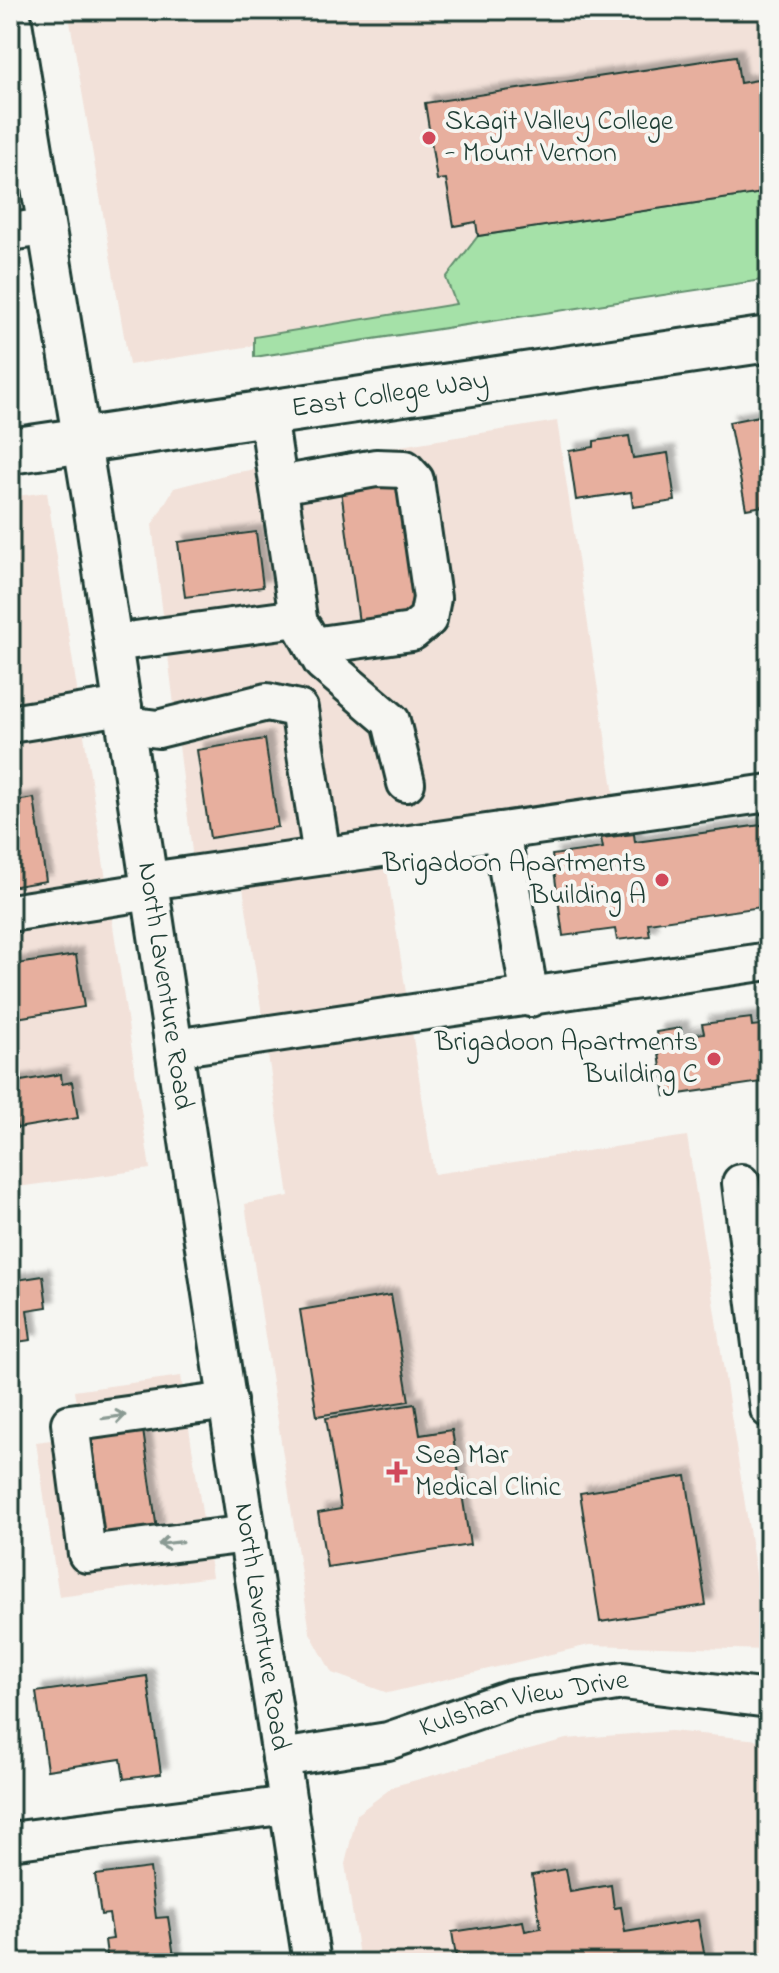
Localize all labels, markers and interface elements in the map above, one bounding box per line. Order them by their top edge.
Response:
place label: Skagit Valley College - Mount Vernon [445,102,674,175]
marker: Skagit Valley College - Mount Vernon [420,129,438,147]
street label: East College Way [289,360,491,430]
place label: Brigadoon Apartments Building A [382,844,646,917]
street label: North Laventure Road [126,859,204,1113]
marker: Brigadoon Apartments Building A [653,871,671,889]
place label: Brigadoon Apartments Building C [434,1023,698,1096]
marker: Brigadoon Apartments Building C [705,1050,723,1068]
one-way arrow [101,1409,127,1424]
place label: Sea Mar Medical Clinic [415,1436,562,1509]
marker: Sea Mar Medical Clinic [386,1461,408,1483]
street label: North Laventure Road [222,1500,300,1754]
one-way arrow [158,1536,184,1551]
street label: Kulshan View Drive [414,1660,632,1749]

